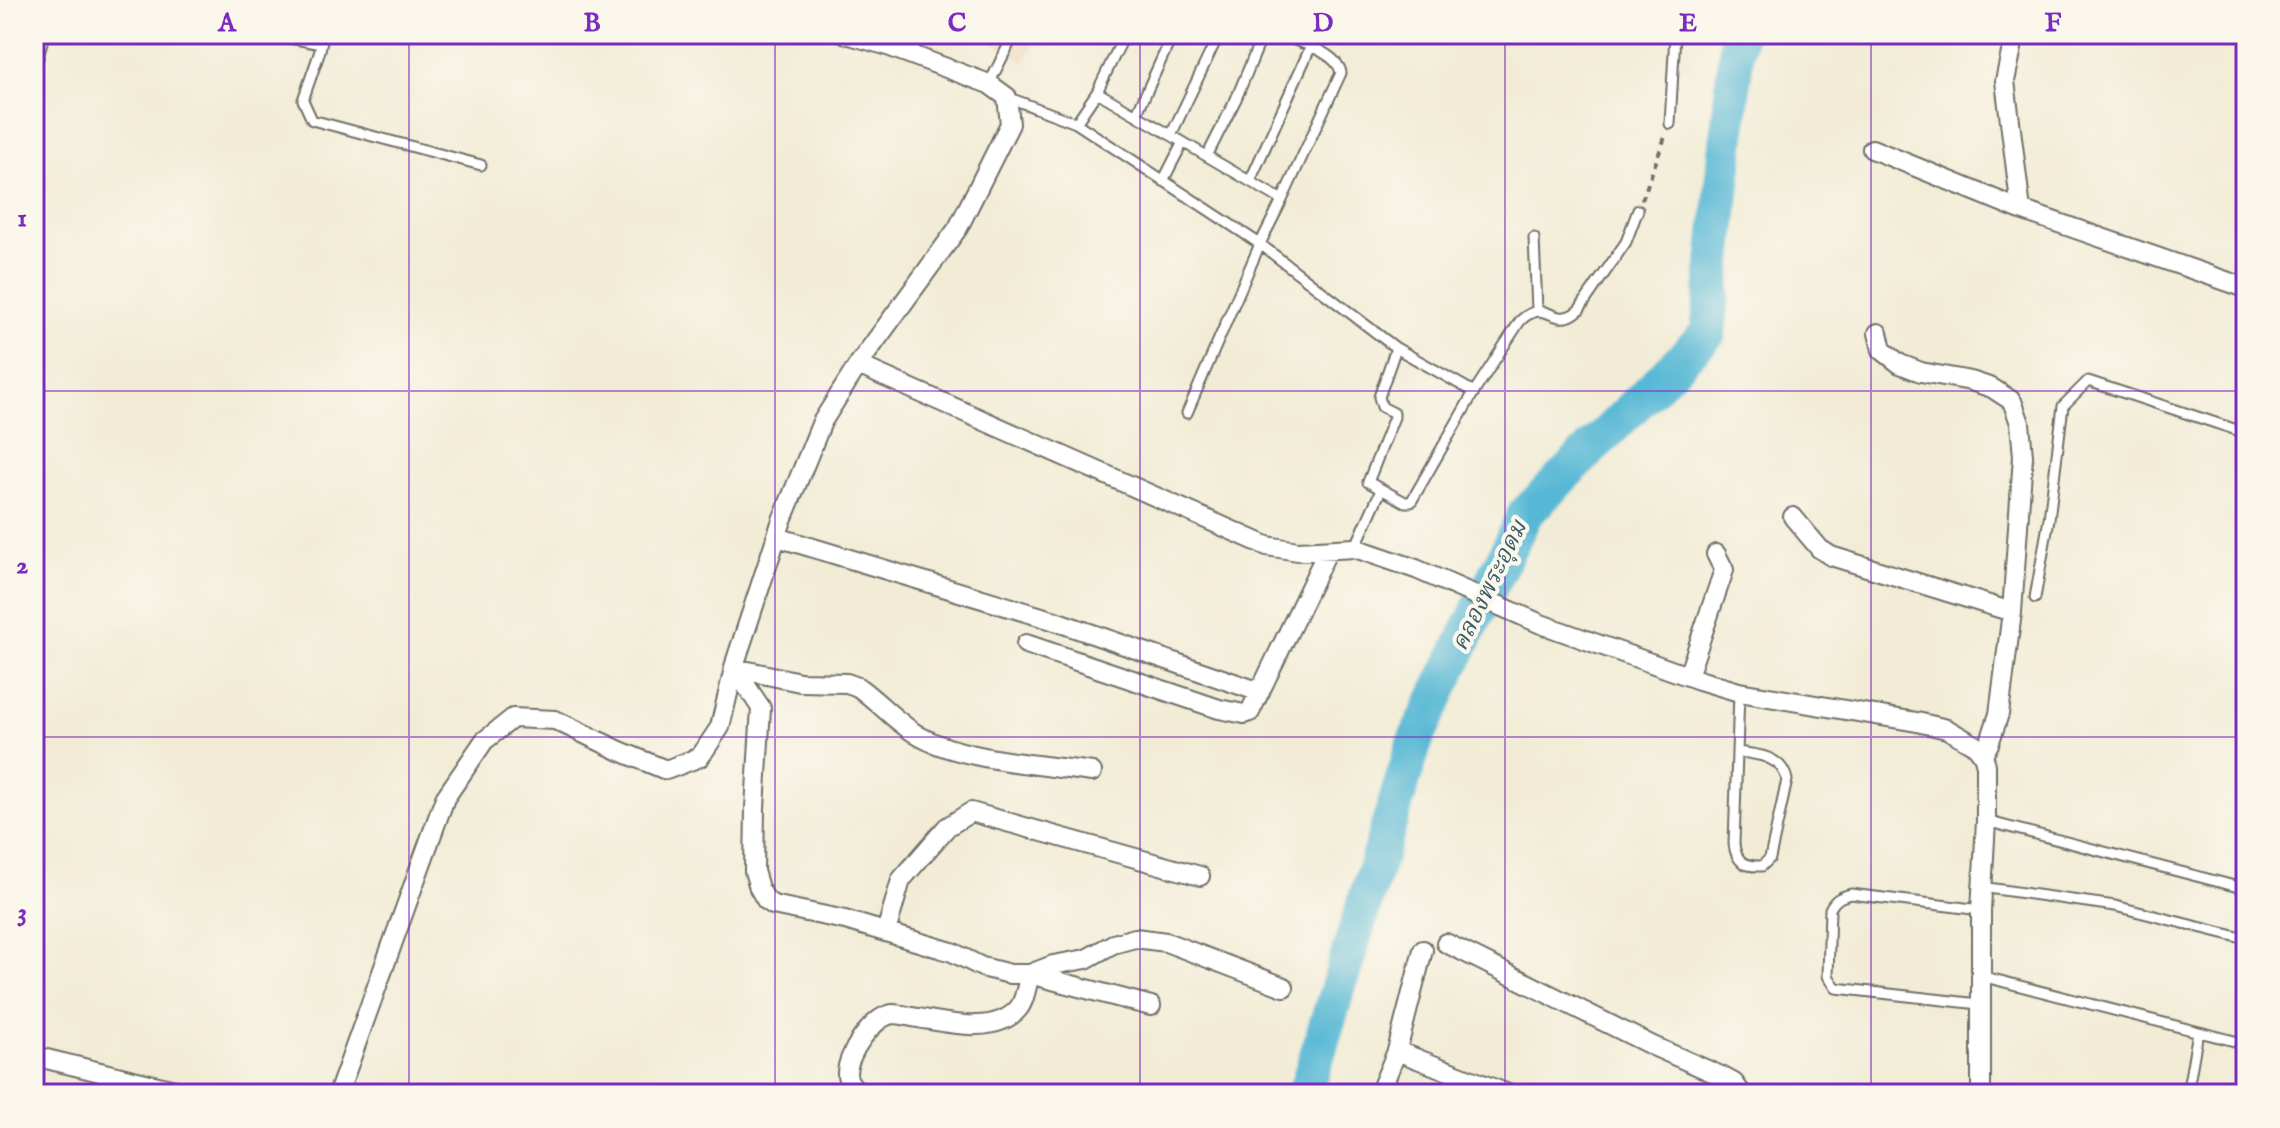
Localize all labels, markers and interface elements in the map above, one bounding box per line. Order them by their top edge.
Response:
text: A [217,7,237,40]
text: B [583,7,601,40]
text: C [948,7,967,40]
text: D [1313,7,1334,40]
text: E [1679,7,1697,40]
text: F [2045,7,2062,40]
text: 1 [17,202,27,235]
water label: คลองพระอุดม [1445,515,1535,656]
text: 2 [16,549,28,582]
text: 3 [17,896,27,929]

